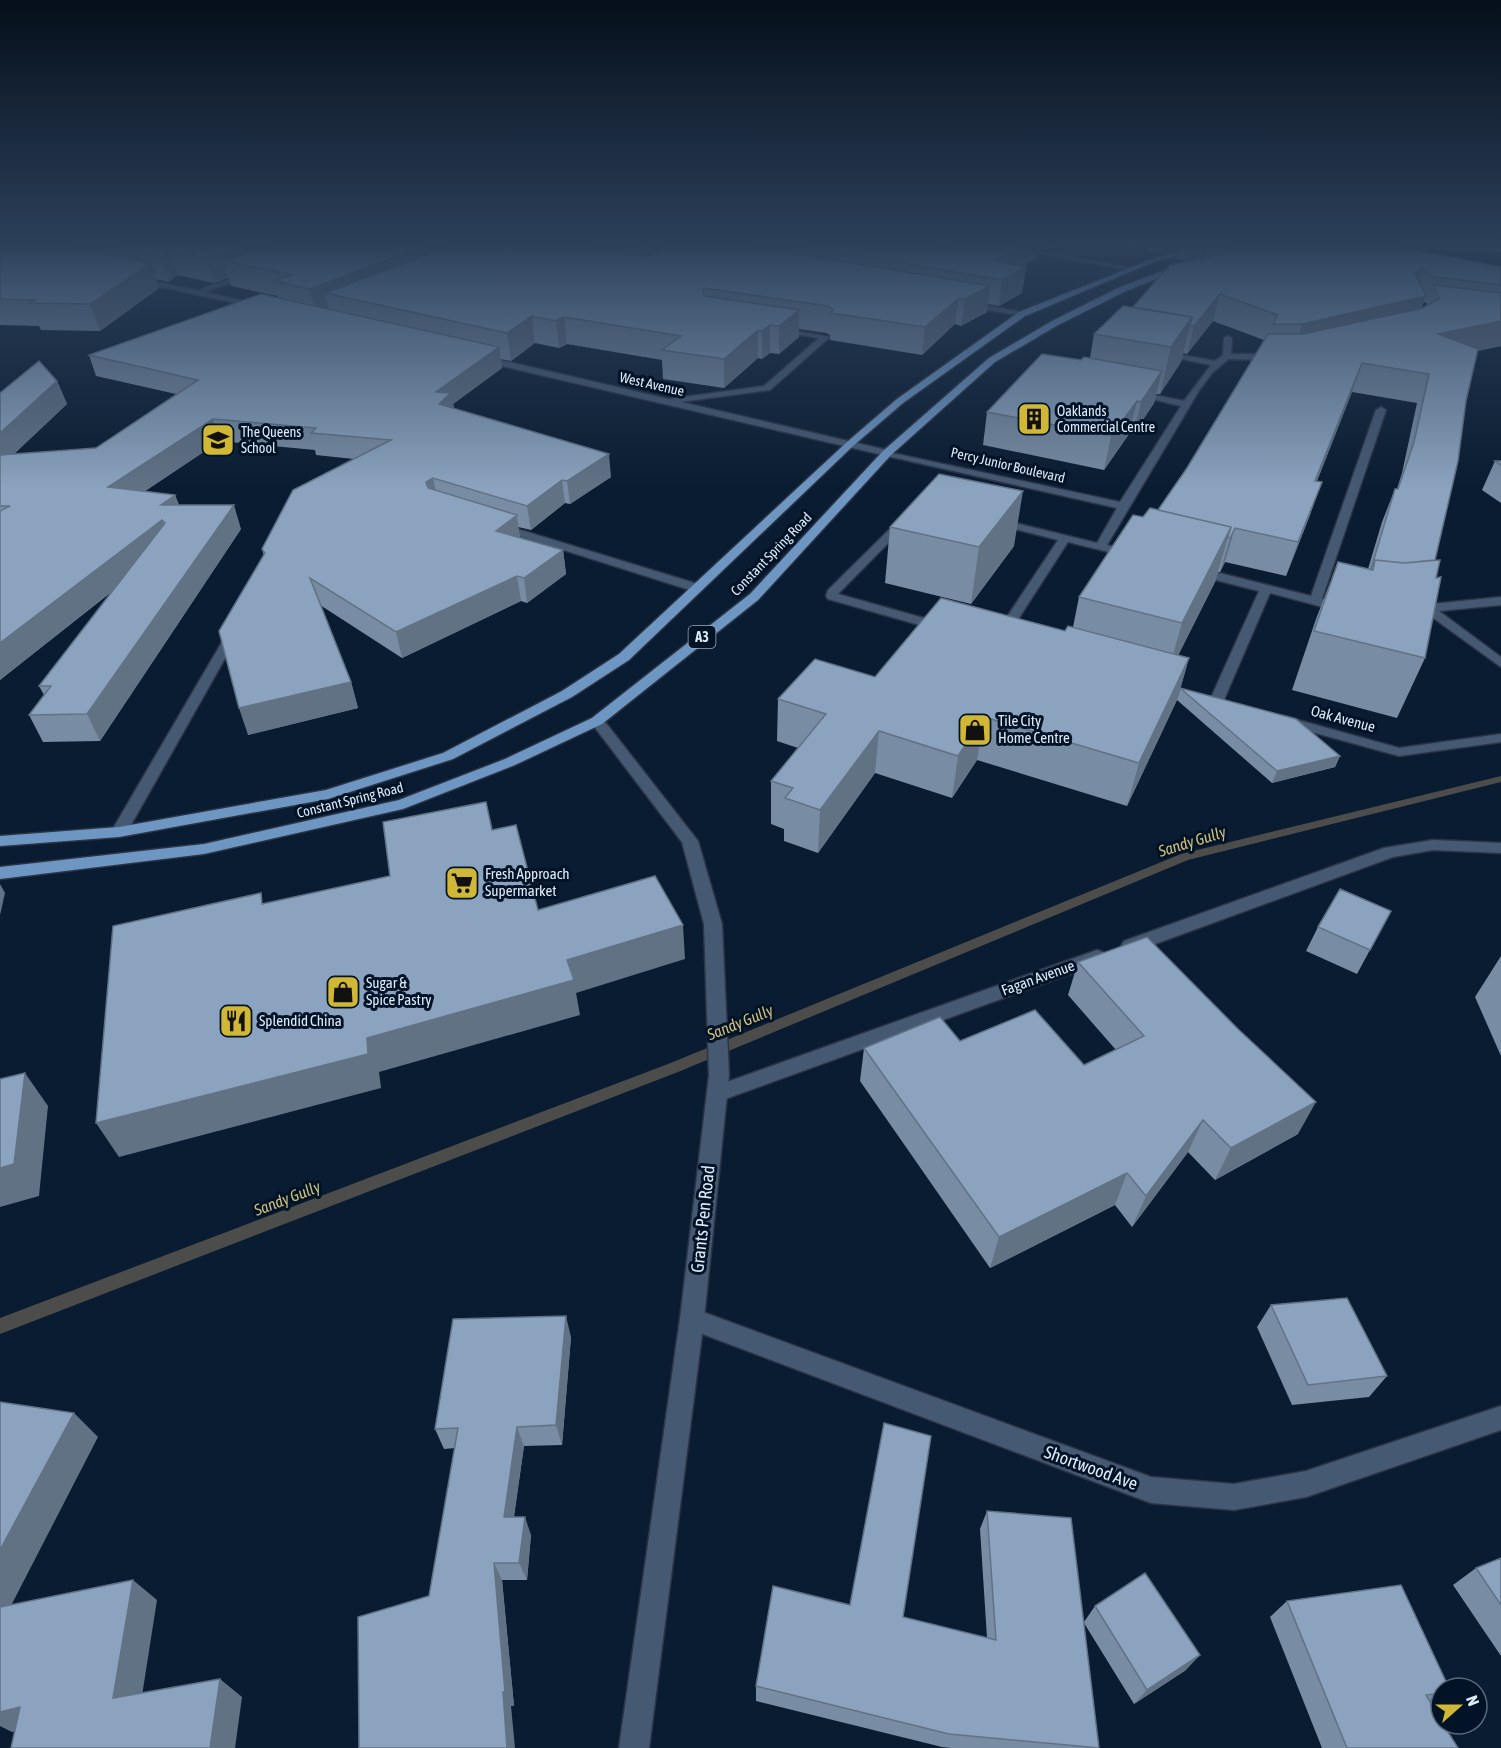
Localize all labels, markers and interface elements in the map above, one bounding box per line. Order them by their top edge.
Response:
street label: West Avenue [618,369,686,399]
building icon: Oaklands Commercial Centre [1016,401,1052,437]
place label: Oaklands Commercial Centre [1057,403,1155,435]
school or university icon: The Queens School [200,422,236,458]
place label: The Queens School [241,424,301,456]
street label: Percy Junior Boulevard [949,444,1067,486]
street label: Constant Spring Road [727,509,815,599]
road number: A3 [688,626,716,648]
street label: Oak Avenue [1309,702,1377,735]
shop icon: Tile City Home Centre [957,712,993,748]
place label: Tile City Home Centre [998,712,1070,746]
street label: Constant Spring Road [295,779,405,821]
water label: Sandy Gully [1155,822,1228,861]
supermarket icon: Fresh Approach Supermarket [444,865,480,901]
place label: Fresh Approach Supermarket [485,865,569,899]
street label: Fagan Avenue [999,956,1077,999]
shop icon: Sugar & Spice Pastry [325,974,361,1010]
place label: Sugar & Spice Pastry [366,974,432,1008]
water label: Sandy Gully [704,1001,776,1045]
restaurant icon: Splendid China [218,1003,254,1039]
place label: Splendid China [259,1012,342,1029]
street label: Grants Pen Road [686,1164,719,1274]
water label: Sandy Gully [250,1177,323,1220]
street label: Shortwood Ave [1042,1441,1141,1494]
north arrow [1429,1676,1489,1736]
text: N [1463,1693,1483,1708]

